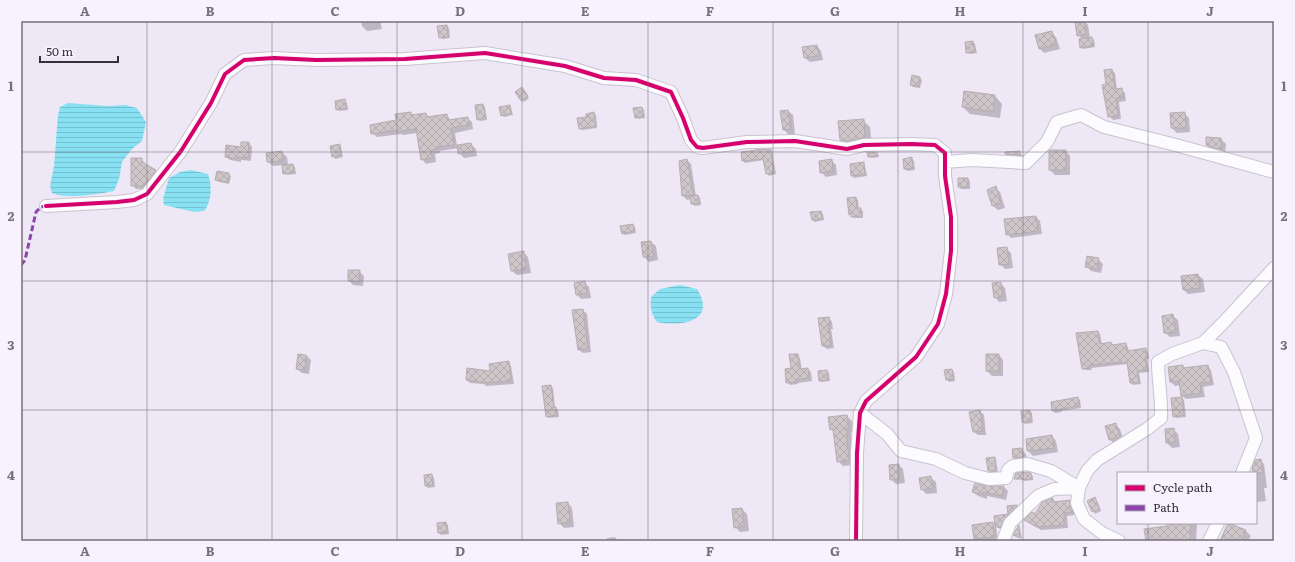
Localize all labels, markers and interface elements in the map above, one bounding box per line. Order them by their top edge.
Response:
text: A [80,1,90,20]
text: B [206,1,215,20]
text: C [330,1,340,20]
text: D [455,1,465,20]
text: E [581,1,590,20]
text: F [706,1,714,20]
text: G [830,1,840,20]
text: H [955,1,966,20]
text: I [1082,1,1088,20]
text: J [1206,1,1214,20]
scale bar [40,38,118,64]
text: 50 m [46,42,73,60]
text: 1 [8,76,14,95]
text: 1 [1281,76,1287,95]
text: 2 [8,206,15,225]
text: 2 [1281,206,1288,225]
text: 3 [7,335,15,354]
text: 3 [1280,335,1288,354]
text: 4 [7,465,15,484]
text: 4 [1280,465,1288,484]
legend [1117,472,1257,524]
text: Cycle path [1153,478,1213,496]
text: Path [1153,498,1179,516]
text: A [80,541,90,560]
text: B [206,541,215,560]
text: C [330,541,340,560]
text: D [455,541,465,560]
text: E [581,541,590,560]
text: F [706,541,714,560]
text: G [830,541,840,560]
text: H [955,541,966,560]
text: I [1082,541,1088,560]
text: J [1206,541,1214,560]

